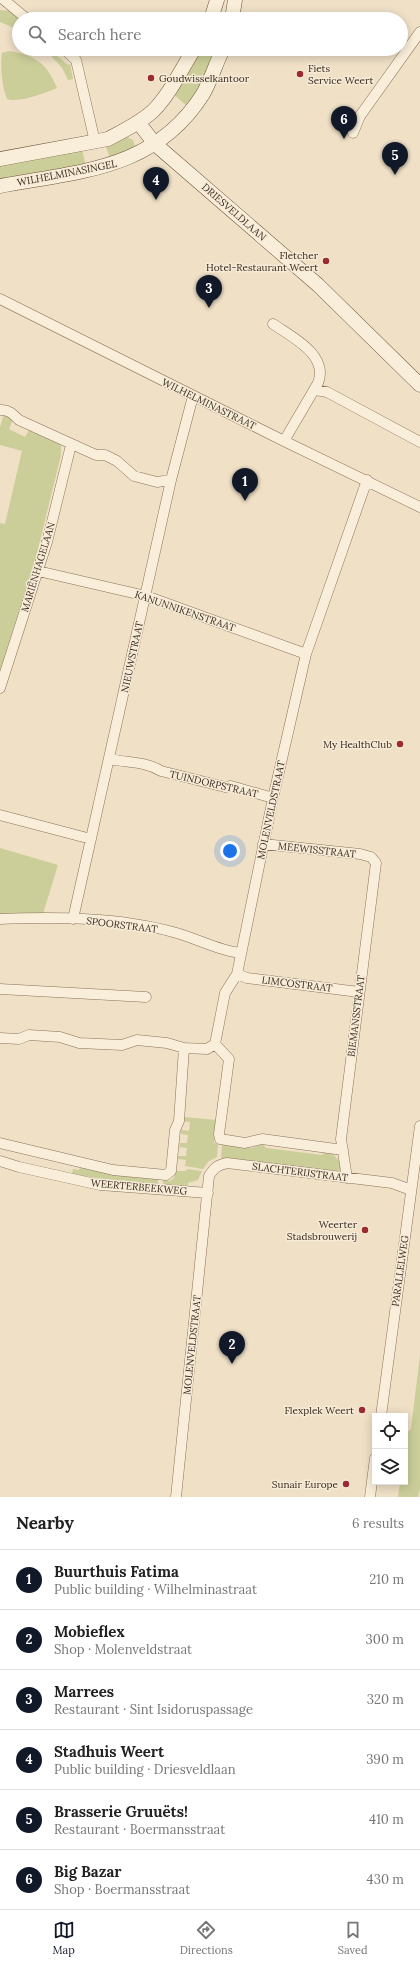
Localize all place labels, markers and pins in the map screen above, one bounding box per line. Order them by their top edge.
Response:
place label: Fiets Service Weert [308,62,373,87]
marker: Fiets Service Weert [295,69,305,79]
place label: Goudwisselkantoor [159,72,250,85]
marker: Goudwisselkantoor [146,73,156,83]
pin: 6 [331,106,357,139]
pin: 5 [382,142,408,175]
pin: 4 [143,167,169,200]
place label: Fletcher Hotel-Restaurant Weert [206,249,319,274]
marker: Fletcher Hotel-Restaurant Weert [321,256,331,266]
pin: 3 [196,275,222,308]
pin: 1 [232,468,258,501]
place label: My HealthClub [323,738,392,751]
marker: My HealthClub [395,739,405,749]
place label: Weerter Stadsbrouwerij [287,1218,358,1243]
marker: Weerter Stadsbrouwerij [360,1225,370,1235]
pin: 2 [219,1331,245,1364]
place label: Flexplek Weert [284,1404,354,1417]
marker: Flexplek Weert [357,1405,367,1415]
place label: Sunair Europe [272,1478,339,1491]
marker: Sunair Europe [341,1479,351,1489]

